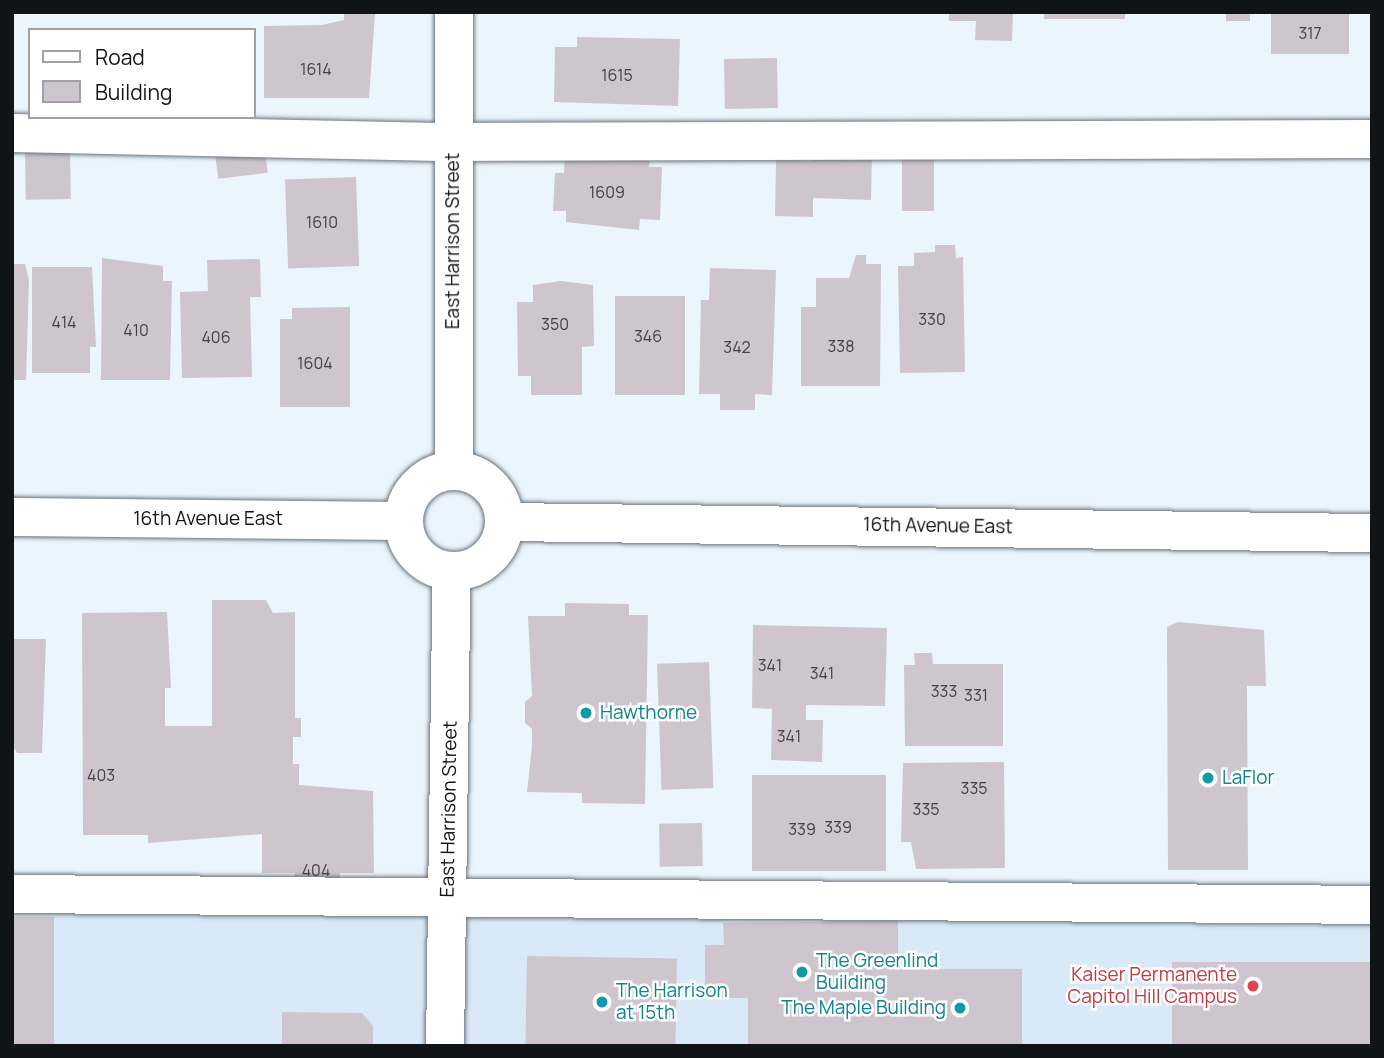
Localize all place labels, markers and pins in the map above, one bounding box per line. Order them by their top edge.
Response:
place label: Hawthorne [600,702,697,724]
marker: Hawthorne [578,705,594,721]
place label: LaFlor [1222,767,1274,789]
marker: LaFlor [1200,770,1216,786]
place label: The Greenlind Building [816,950,938,994]
marker: The Greenlind Building [794,964,810,980]
place label: Kaiser Permanente Capitol Hill Campus [1068,964,1237,1008]
marker: Kaiser Permanente Capitol Hill Campus [1243,976,1263,996]
place label: The Harrison at 15th [616,980,728,1024]
marker: The Harrison at 15th [594,994,610,1010]
place label: The Maple Building [781,997,946,1019]
marker: The Maple Building [952,1000,968,1016]

